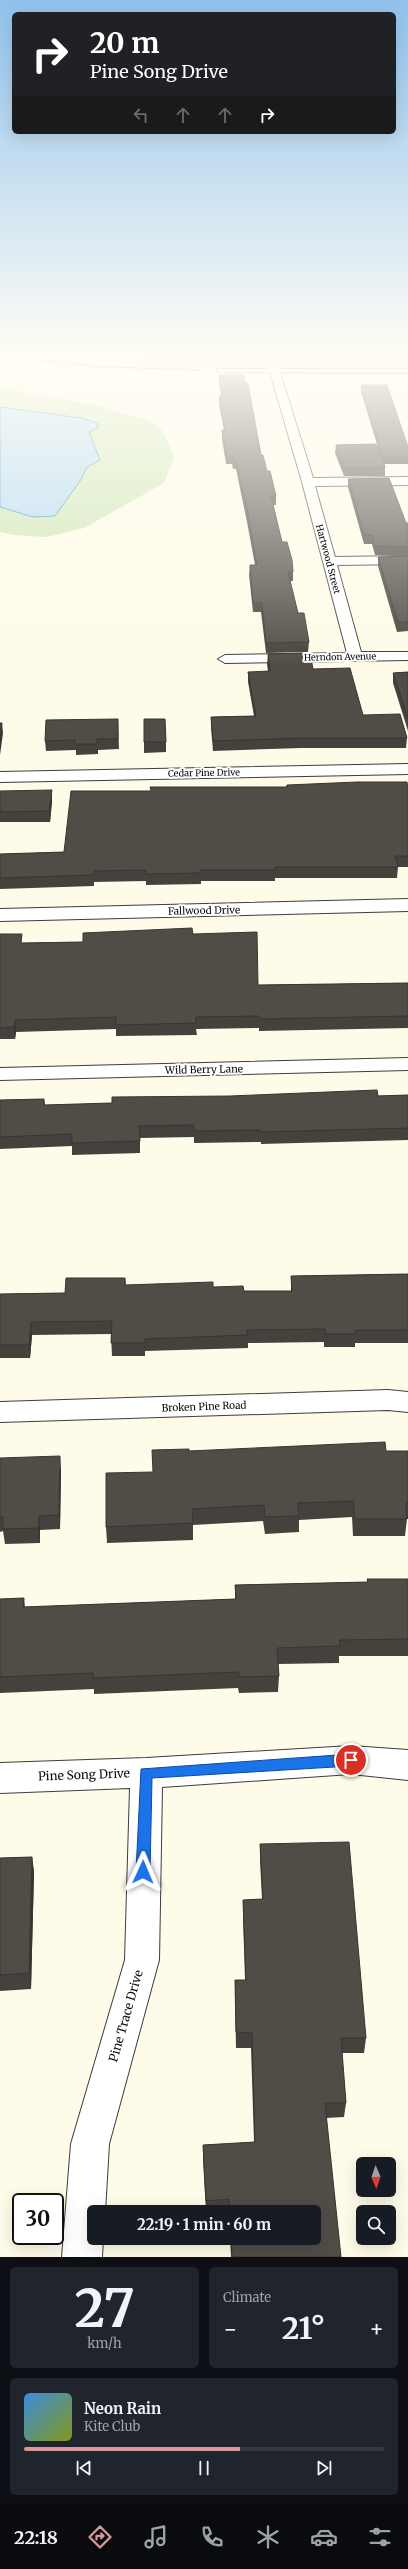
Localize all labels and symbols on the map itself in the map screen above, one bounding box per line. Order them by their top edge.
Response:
street label: Hartwood Street [314,523,343,595]
street label: Herndon Avenue [304,650,376,663]
street label: Cedar Pine Drive [168,766,240,779]
street label: Fallwood Drive [168,903,240,918]
street label: Wild Berry Lane [164,1062,243,1077]
street label: Broken Pine Road [161,1399,247,1414]
pin [334,1743,368,1777]
street label: Pine Song Drive [38,1765,130,1784]
position arrow [122,1851,164,1893]
street label: Pine Trace Drive [105,1968,146,2064]
north arrow [356,2157,396,2197]
speed limit sign: 30 [12,2193,64,2245]

